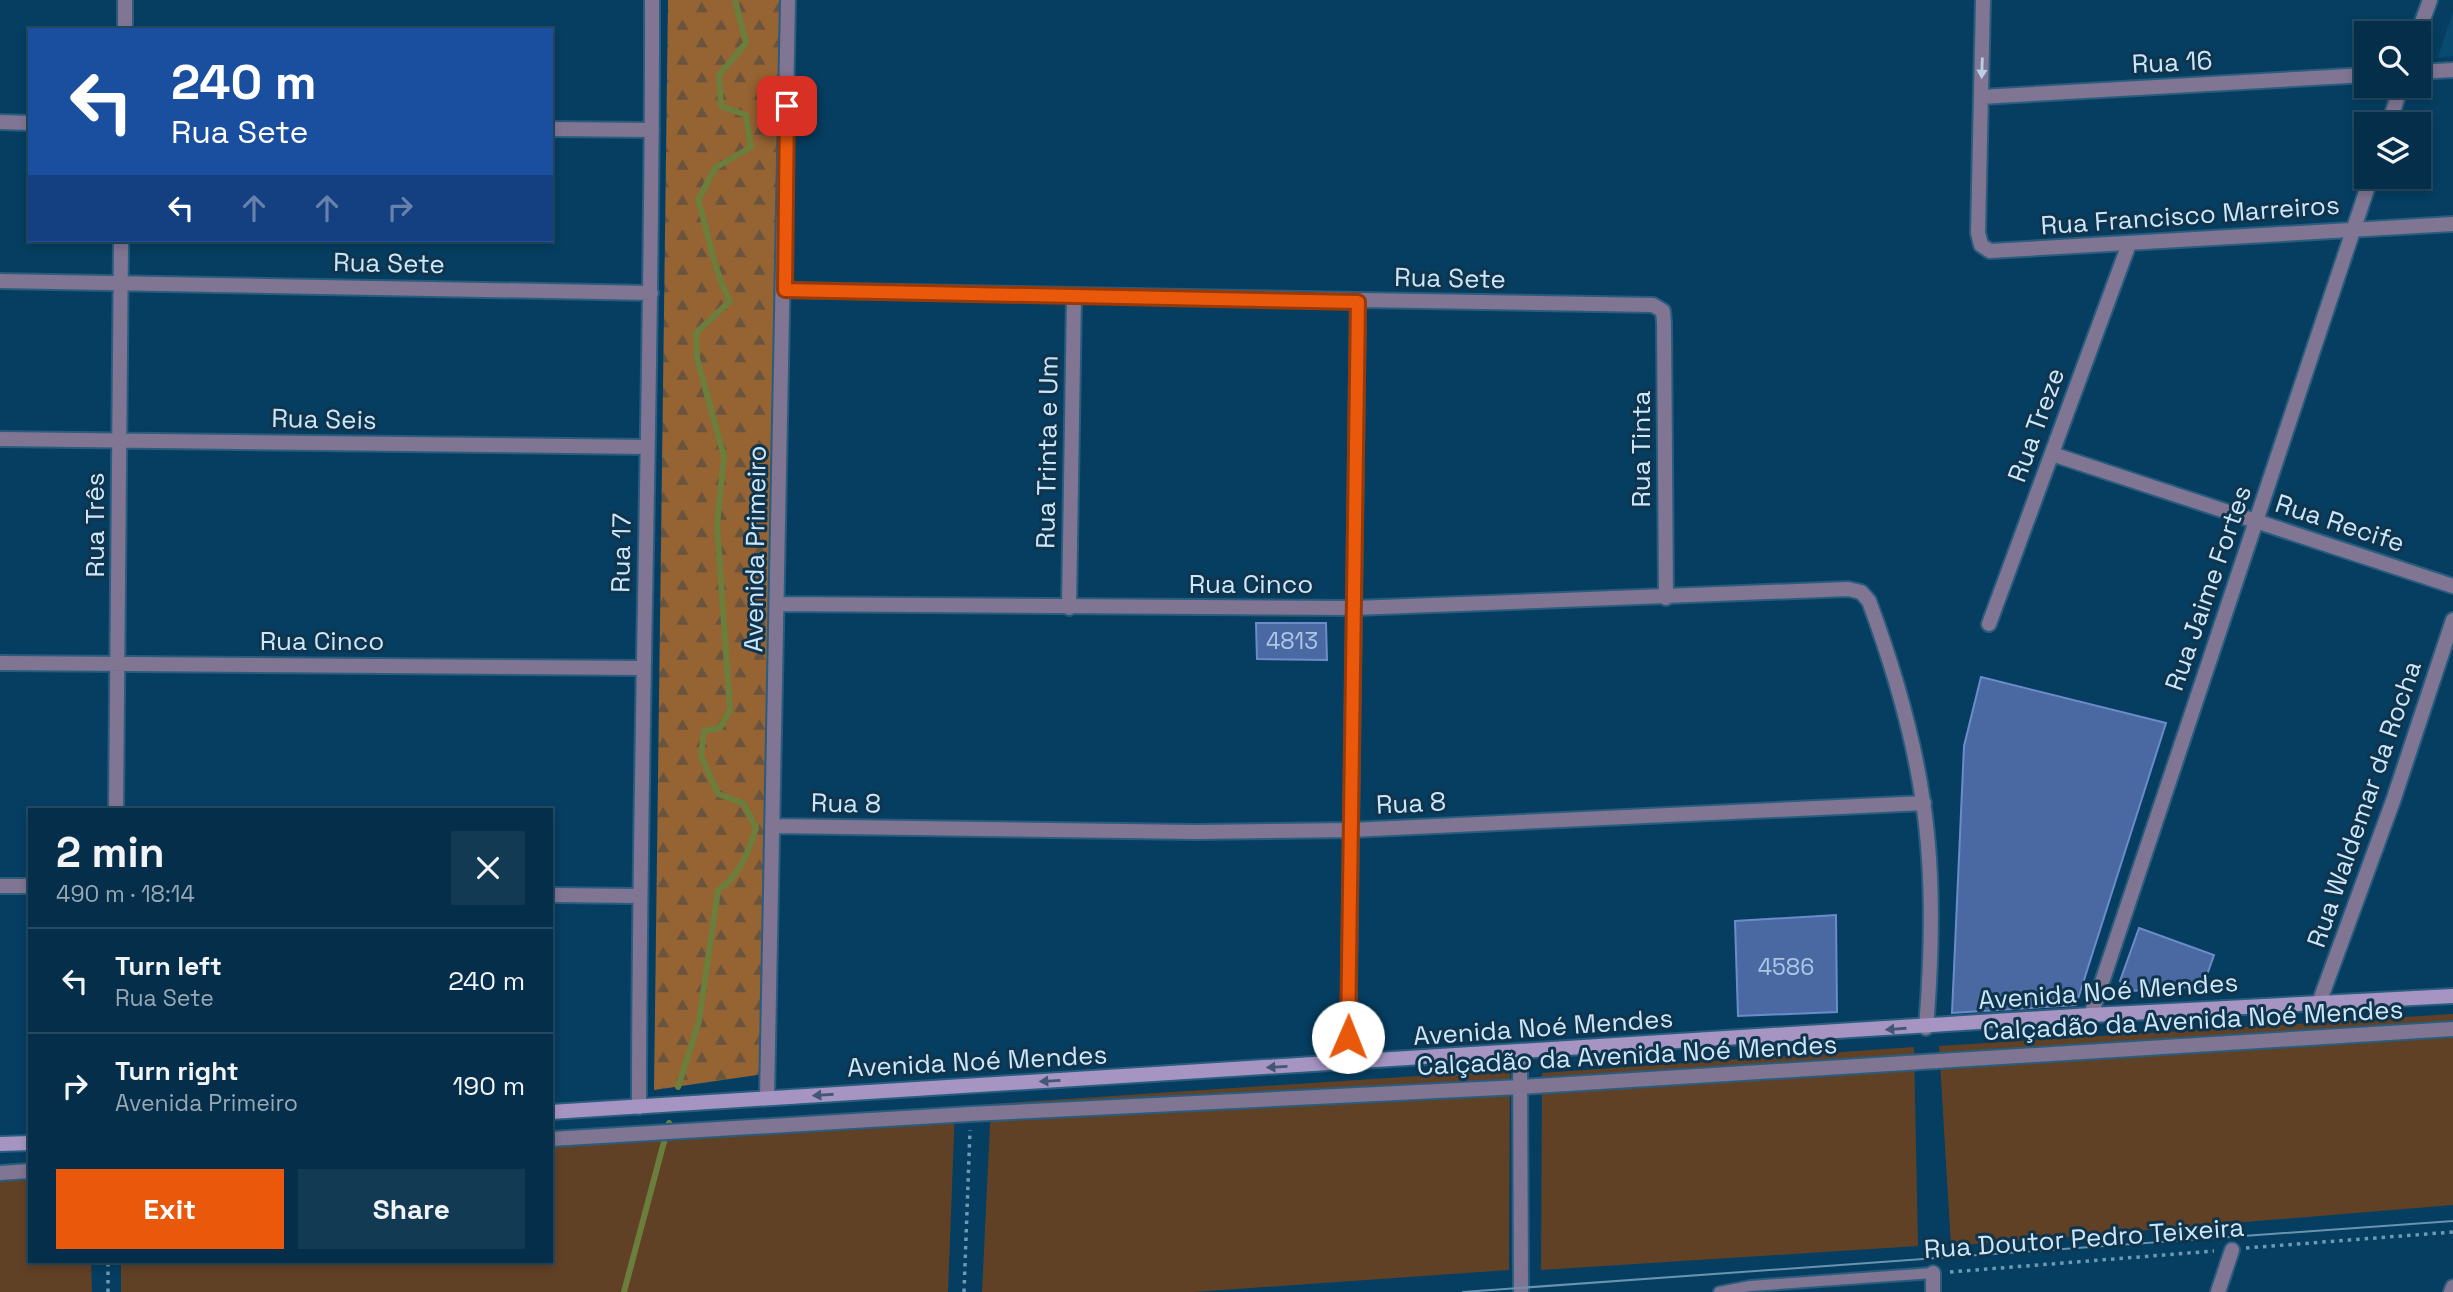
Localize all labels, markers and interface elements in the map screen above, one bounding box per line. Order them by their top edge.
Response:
map controls [2354,21,2431,189]
button: search [2354,21,2431,98]
street label: Rua 16 [2131,43,2213,81]
text: 240 m [171,51,317,113]
icon: left [56,56,147,147]
one-way arrow [1976,57,1987,79]
pin [757,76,817,136]
icon: arrive [768,87,806,125]
text: Rua Sete [171,112,308,152]
button: layers [2354,112,2431,189]
street label: Rua Francisco Marreiros [2039,188,2341,242]
icon: left [162,189,200,227]
icon: ahead [235,189,273,227]
icon: ahead [308,189,346,227]
icon: right [381,189,419,227]
street label: Rua Sete [333,245,445,281]
street label: Rua Sete [1394,260,1506,296]
street label: Rua Trinta e Um [1028,355,1066,549]
street label: Rua Treze [2000,363,2072,487]
street label: Rua Tinta [1624,390,1658,508]
street label: Rua Seis [271,401,377,437]
street label: Avenida Primeiro [736,445,774,653]
street label: Rua Três [78,472,112,578]
street label: Rua Jaime Fortes [2157,481,2259,695]
street label: Rua Recife [2271,486,2409,560]
street label: Rua 17 [603,513,639,593]
street label: Rua Cinco [1189,567,1313,601]
street label: Rua Cinco [260,624,384,658]
house number: 4813 [1266,626,1318,656]
street label: Rua Waldemar da Rocha [2299,656,2429,952]
street label: Rua 8 [1375,784,1447,822]
street label: Rua 8 [811,785,881,821]
text: 2 min [56,826,165,879]
button: close [451,831,525,905]
text: 490 m · 18:14 [56,879,195,909]
text: Turn left [115,949,222,983]
house number: 4586 [1758,952,1814,982]
icon: left [56,962,94,1000]
text: 240 m [448,964,525,998]
street label: Avenida Noé Mendes [1977,965,2239,1017]
text: Rua Sete [115,983,214,1013]
street label: Calçadão da Avenida Noé Mendes [1982,992,2404,1048]
position arrow [1311,1000,1385,1074]
street label: Avenida Noé Mendes [1412,1001,1674,1053]
one-way arrow [1885,1024,1907,1035]
street label: Calçadão da Avenida Noé Mendes [1416,1027,1838,1083]
street label: Avenida Noé Mendes [846,1037,1108,1085]
text: Turn right [115,1054,239,1088]
one-way arrow [1266,1062,1288,1073]
icon: right [56,1067,94,1105]
text: 190 m [453,1069,525,1103]
one-way arrow [1039,1075,1061,1086]
text: Avenida Primeiro [115,1088,298,1118]
one-way arrow [812,1089,834,1100]
button: Exit [56,1169,284,1249]
button: Share [298,1169,525,1249]
street label: Rua Doutor Pedro Teixeira [1923,1210,2245,1266]

